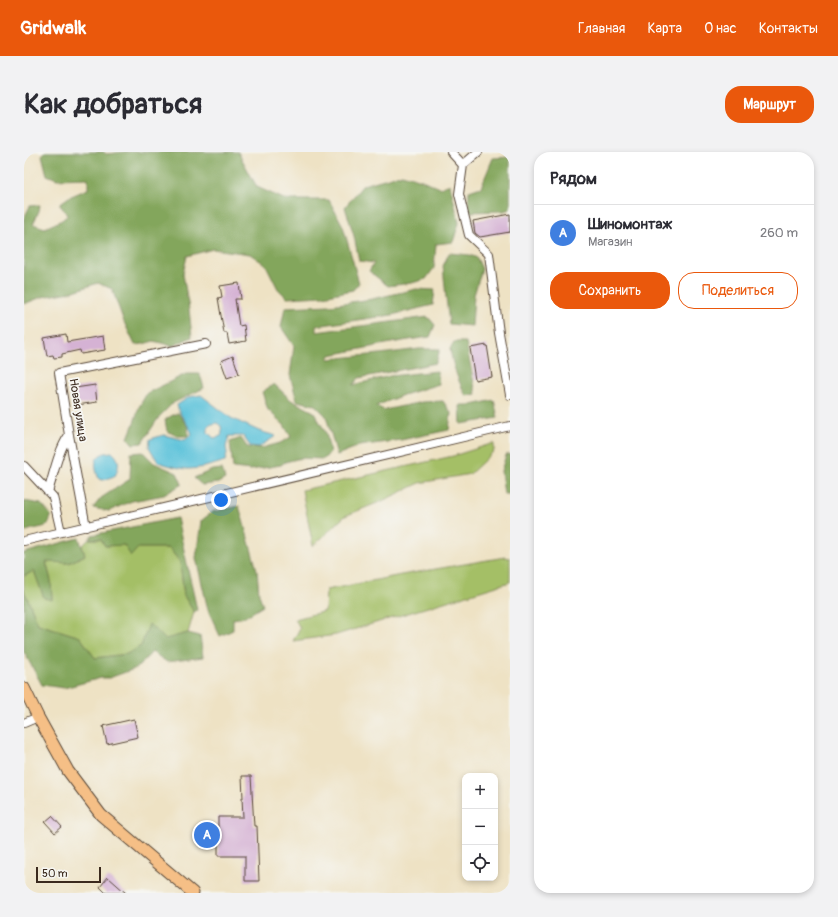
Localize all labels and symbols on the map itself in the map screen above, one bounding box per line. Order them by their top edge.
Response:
street label: Новая улица [66,377,90,443]
your location [211,490,231,510]
pin: A [194,820,220,850]
scale bar [36,865,101,884]

